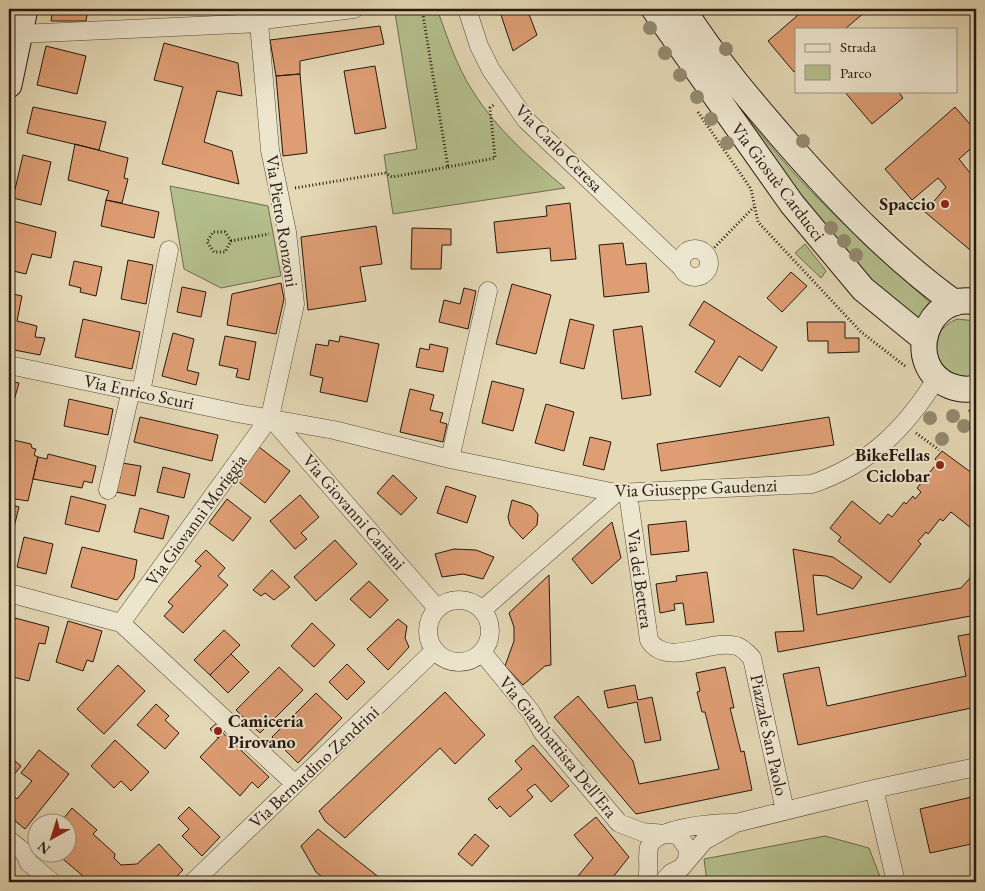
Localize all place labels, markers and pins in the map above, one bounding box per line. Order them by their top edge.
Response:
place label: Spaccio [879,192,935,215]
marker: Spaccio [939,198,951,210]
place label: BikeFellas Ciclobar [855,443,931,487]
marker: BikeFellas Ciclobar [934,459,946,471]
place label: Camiceria Pirovano [228,709,304,753]
marker: Camiceria Pirovano [212,725,224,737]

